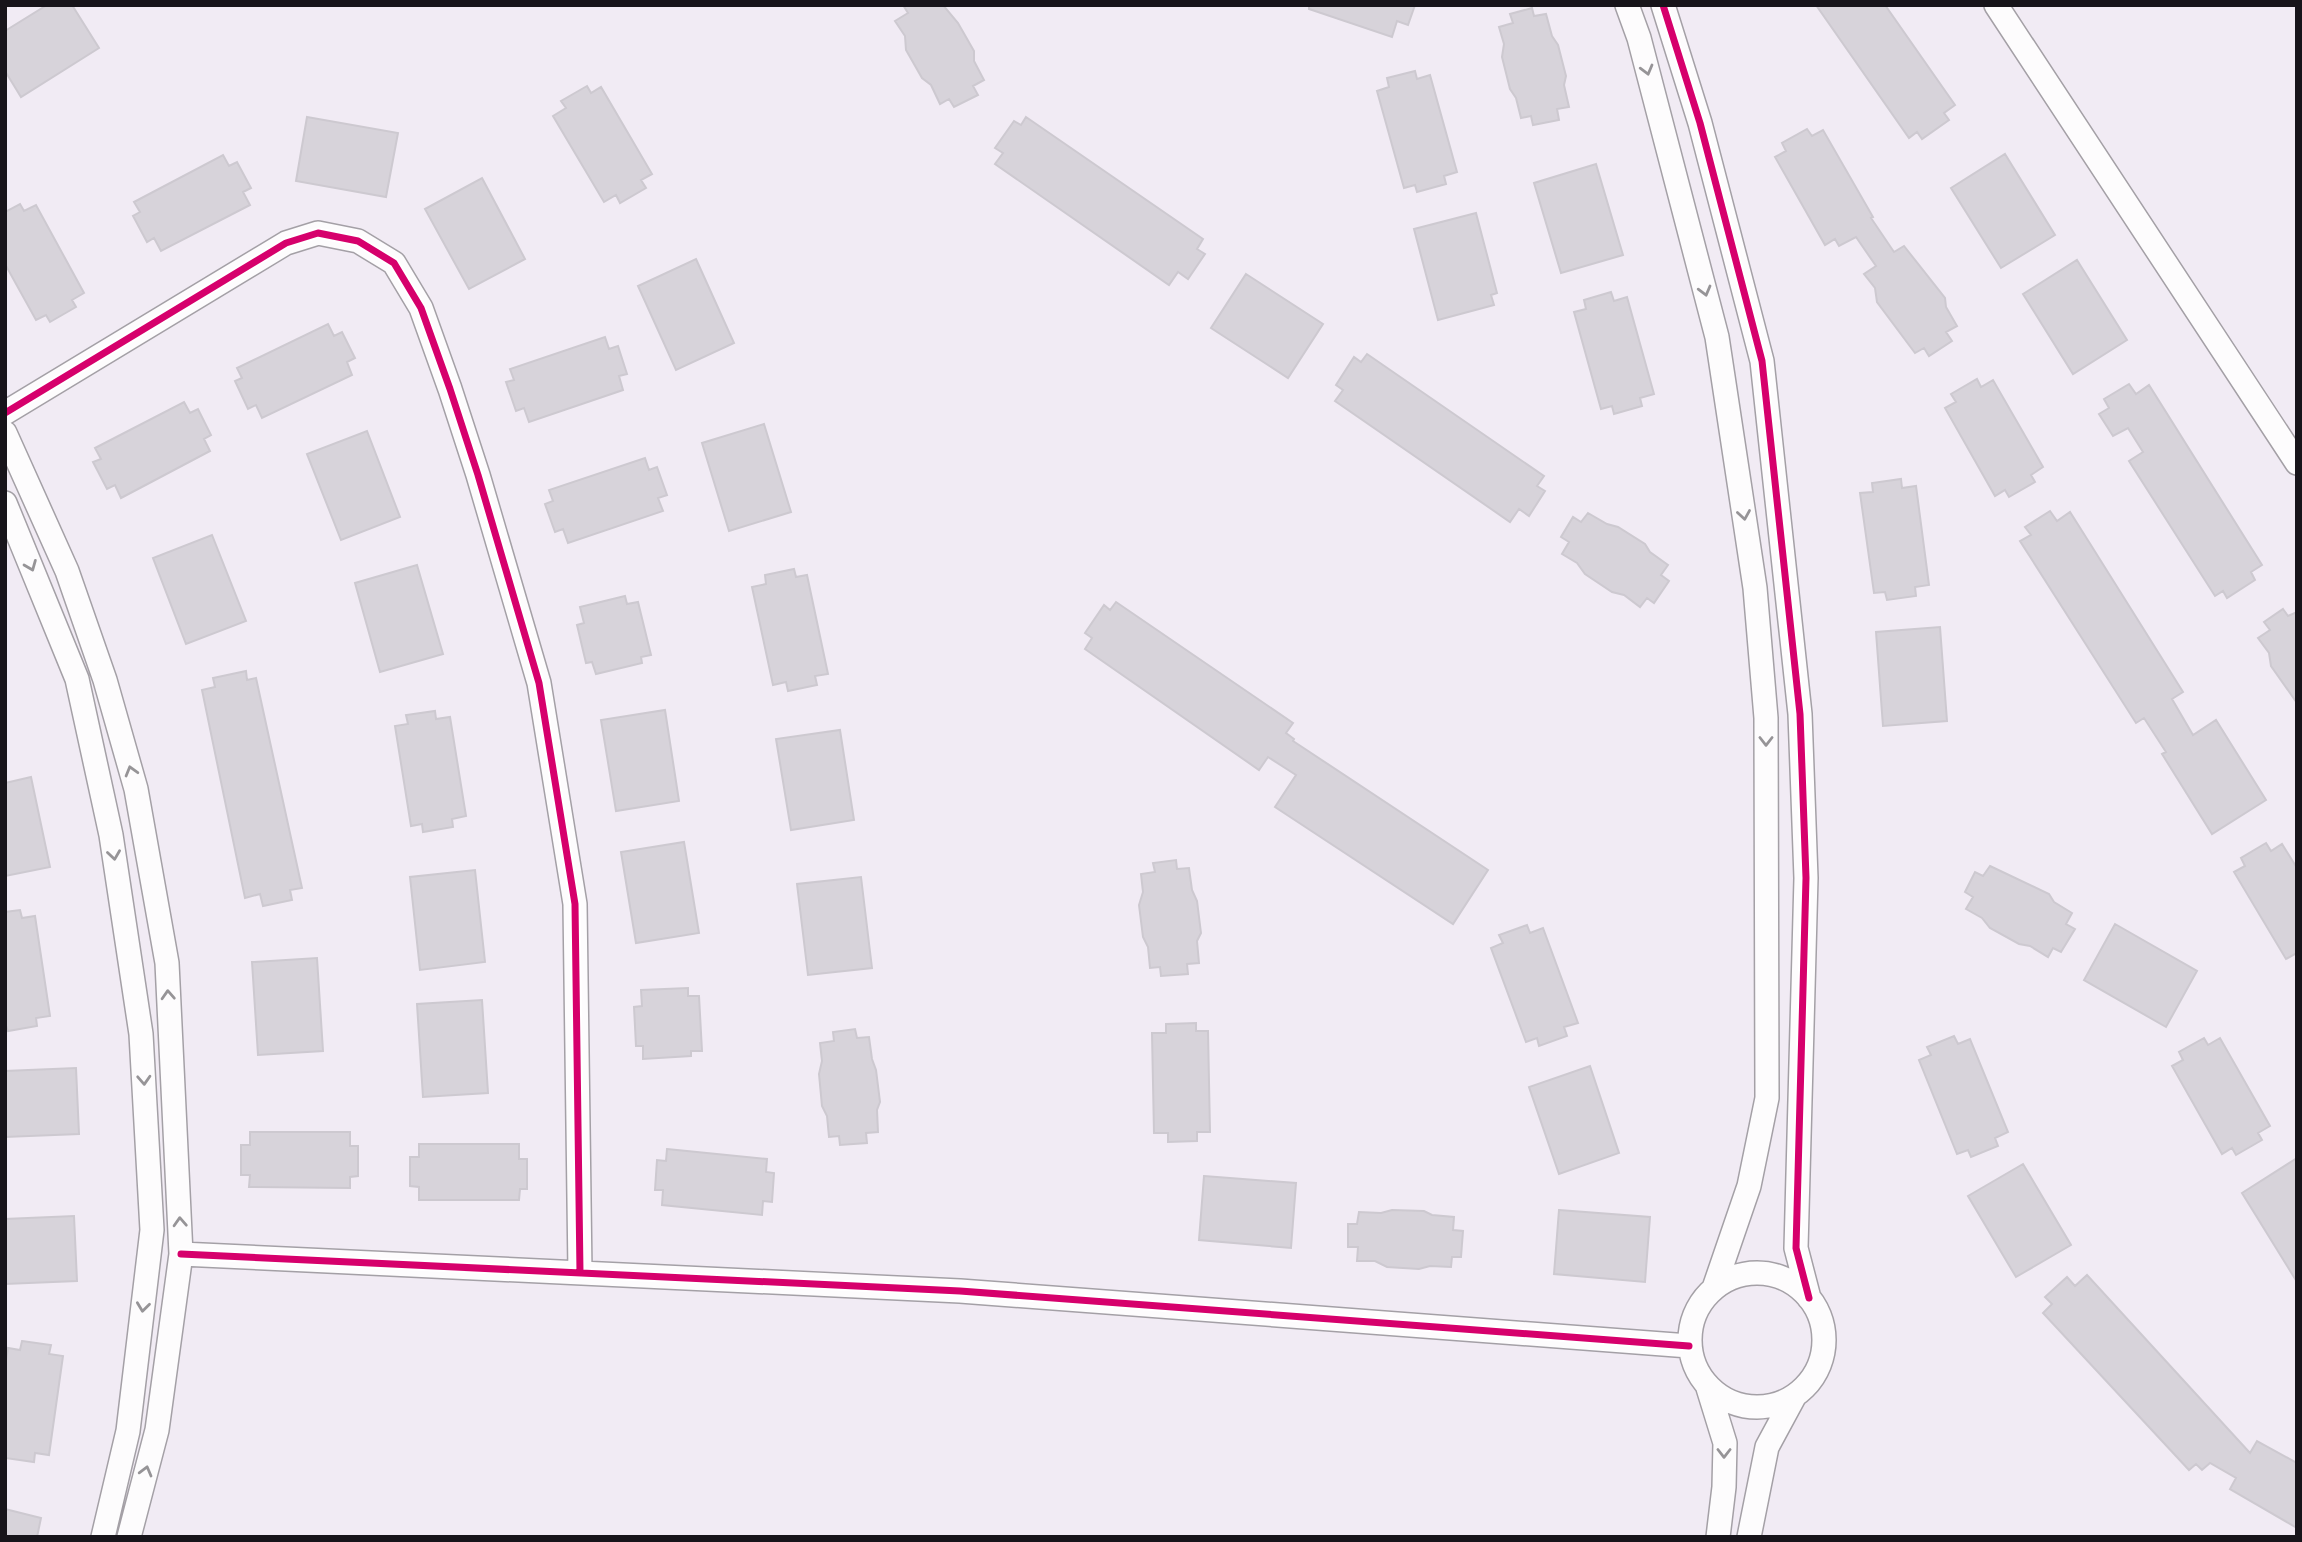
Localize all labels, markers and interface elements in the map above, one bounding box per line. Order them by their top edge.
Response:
one-way arrow [1639,64,1653,76]
one-way arrow [1697,284,1711,296]
one-way arrow [1736,509,1751,520]
one-way arrow [22,560,36,572]
one-way arrow [1758,736,1774,746]
one-way arrow [124,765,139,777]
one-way arrow [107,849,122,860]
one-way arrow [161,989,176,1000]
one-way arrow [136,1075,151,1086]
one-way arrow [172,1216,187,1227]
one-way arrow [135,1301,150,1312]
one-way arrow [1716,1449,1732,1459]
one-way arrow [138,1465,152,1477]

